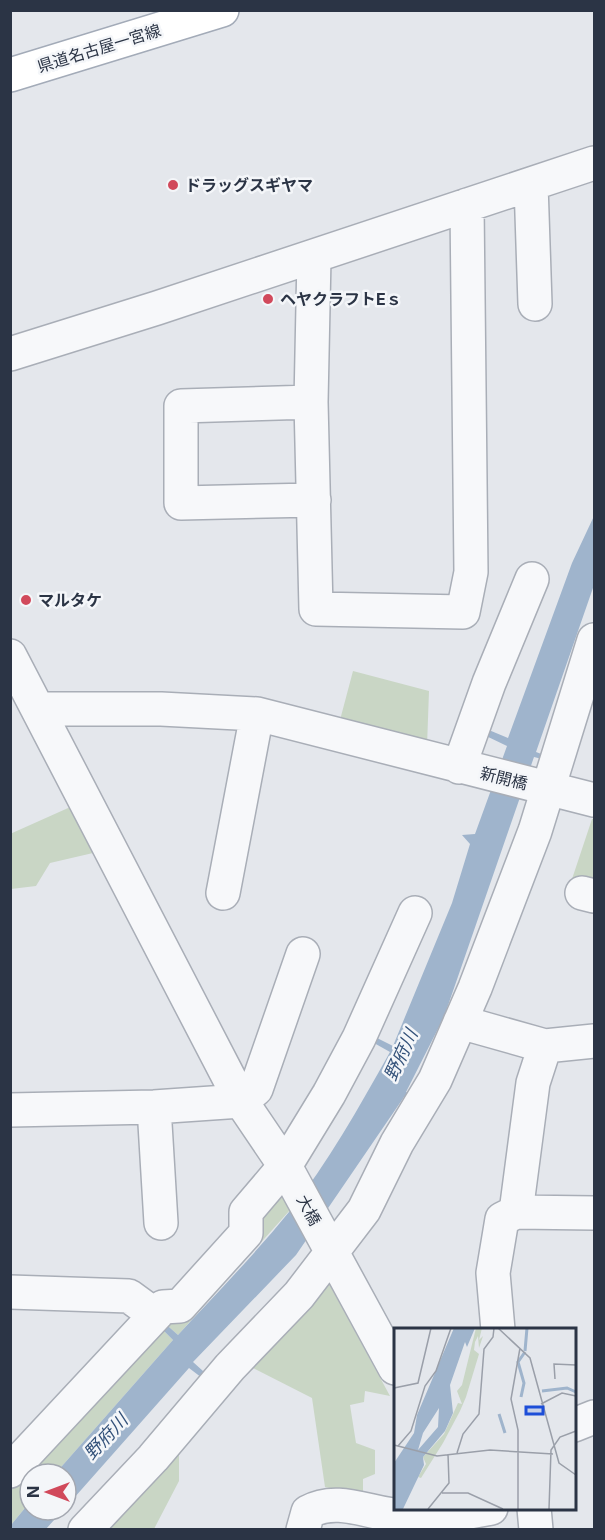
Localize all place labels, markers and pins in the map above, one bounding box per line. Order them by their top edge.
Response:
place label: ドラッグスギヤマ [185,175,313,195]
marker: ドラッグスギヤマ [166,178,180,192]
place label: ヘヤクラフトEｓ [280,289,402,309]
marker: ヘヤクラフトEｓ [261,292,275,306]
place label: マルタケ [38,590,102,610]
marker: マルタケ [19,593,33,607]

